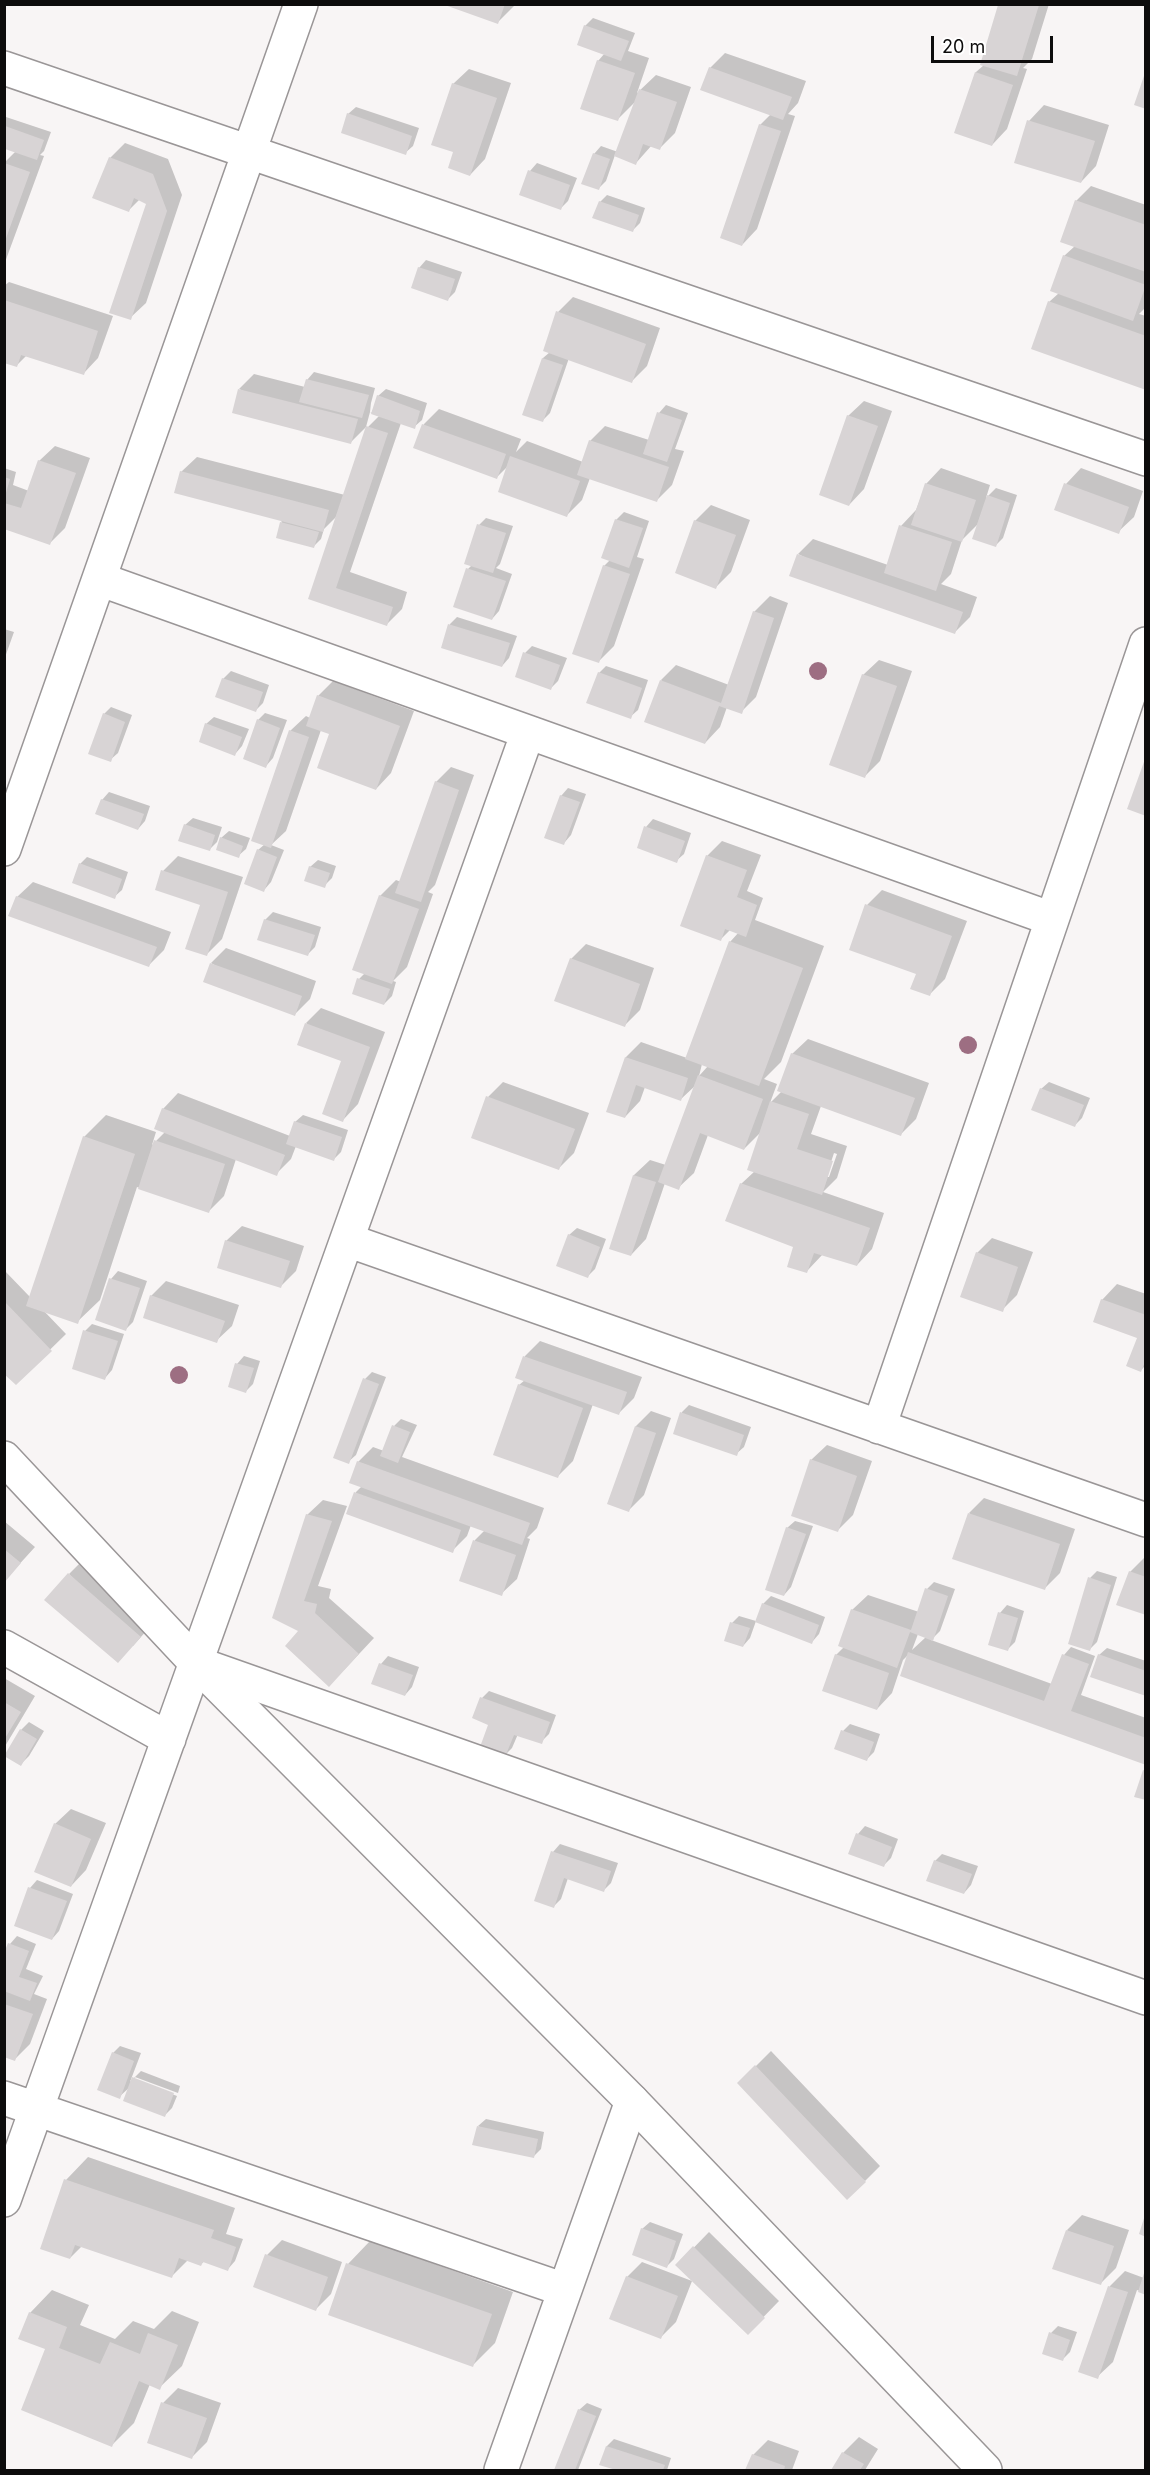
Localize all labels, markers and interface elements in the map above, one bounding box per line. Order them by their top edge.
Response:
scale bar [934,24,1056,62]
text: 20 m [942,36,985,57]

